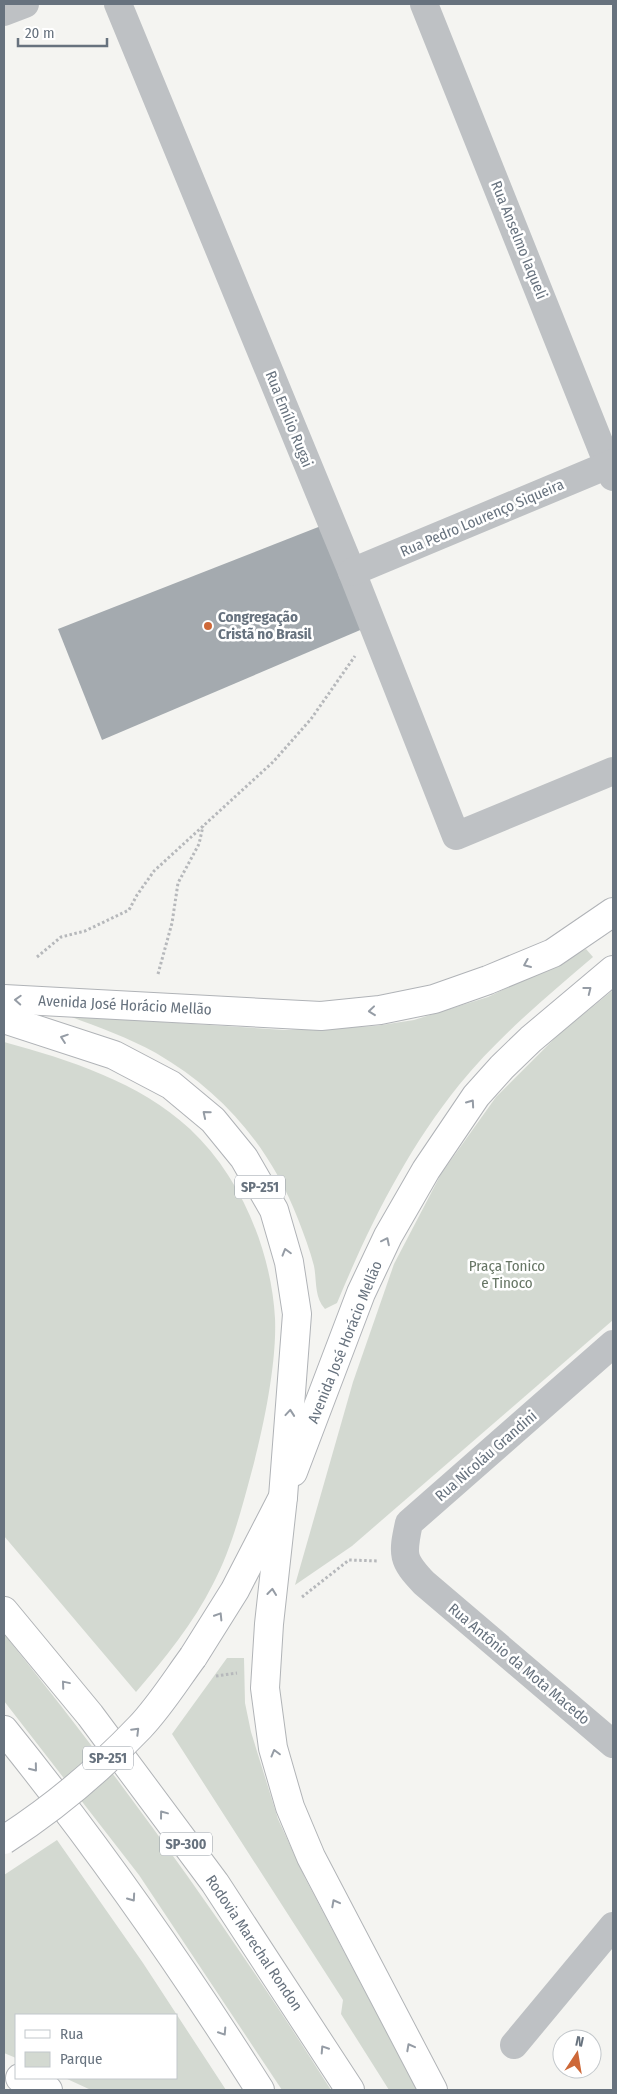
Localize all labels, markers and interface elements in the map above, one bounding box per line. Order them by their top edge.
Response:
scale bar [18,15,106,47]
text: 20 m [25,24,55,42]
street label: Rua Anselmo Iaqueli [487,178,551,302]
street label: Rua Emílio Rugai [261,368,317,470]
street label: Rua Pedro Lourenço Siqueira [397,475,567,561]
place label: Congregação Cristã no Brasil [218,608,313,643]
marker: Congregação Cristã no Brasil [202,620,214,632]
one-way arrow [523,957,532,968]
one-way arrow [582,986,591,995]
street label: Avenida José Horácio Mellão [38,991,212,1019]
one-way arrow [13,995,21,1005]
one-way arrow [368,1005,376,1016]
one-way arrow [60,1034,68,1044]
one-way arrow [465,1099,474,1109]
one-way arrow [202,1110,211,1119]
road number: SP-251 [235,1176,285,1198]
one-way arrow [380,1237,390,1246]
one-way arrow [281,1249,291,1257]
park label: Praça Tonico e Tinoco [469,1257,545,1292]
street label: Avenida José Horácio Mellão [304,1258,386,1426]
street label: Rua Nicoláu Grandini [432,1407,540,1505]
one-way arrow [284,1409,295,1417]
one-way arrow [266,1587,277,1595]
street label: Rua Antônio da Mota Macedo [445,1600,593,1728]
one-way arrow [213,1612,223,1621]
one-way arrow [61,1681,70,1690]
one-way arrow [130,1728,139,1737]
road number: SP-251 [83,1746,133,1770]
one-way arrow [270,1749,280,1757]
one-way arrow [29,1762,38,1771]
one-way arrow [160,1810,169,1820]
road number: SP-300 [160,1832,212,1856]
street label: Rodovia Marechal Rondon [202,1872,306,2014]
one-way arrow [126,1892,135,1901]
one-way arrow [331,1899,341,1908]
legend [15,2014,178,2079]
text: Rua [60,2025,83,2043]
one-way arrow [217,2027,226,2036]
north arrow [552,2029,602,2079]
text: N [574,2033,585,2051]
one-way arrow [406,2043,416,2052]
one-way arrow [321,2045,330,2055]
text: Parque [60,2050,103,2068]

